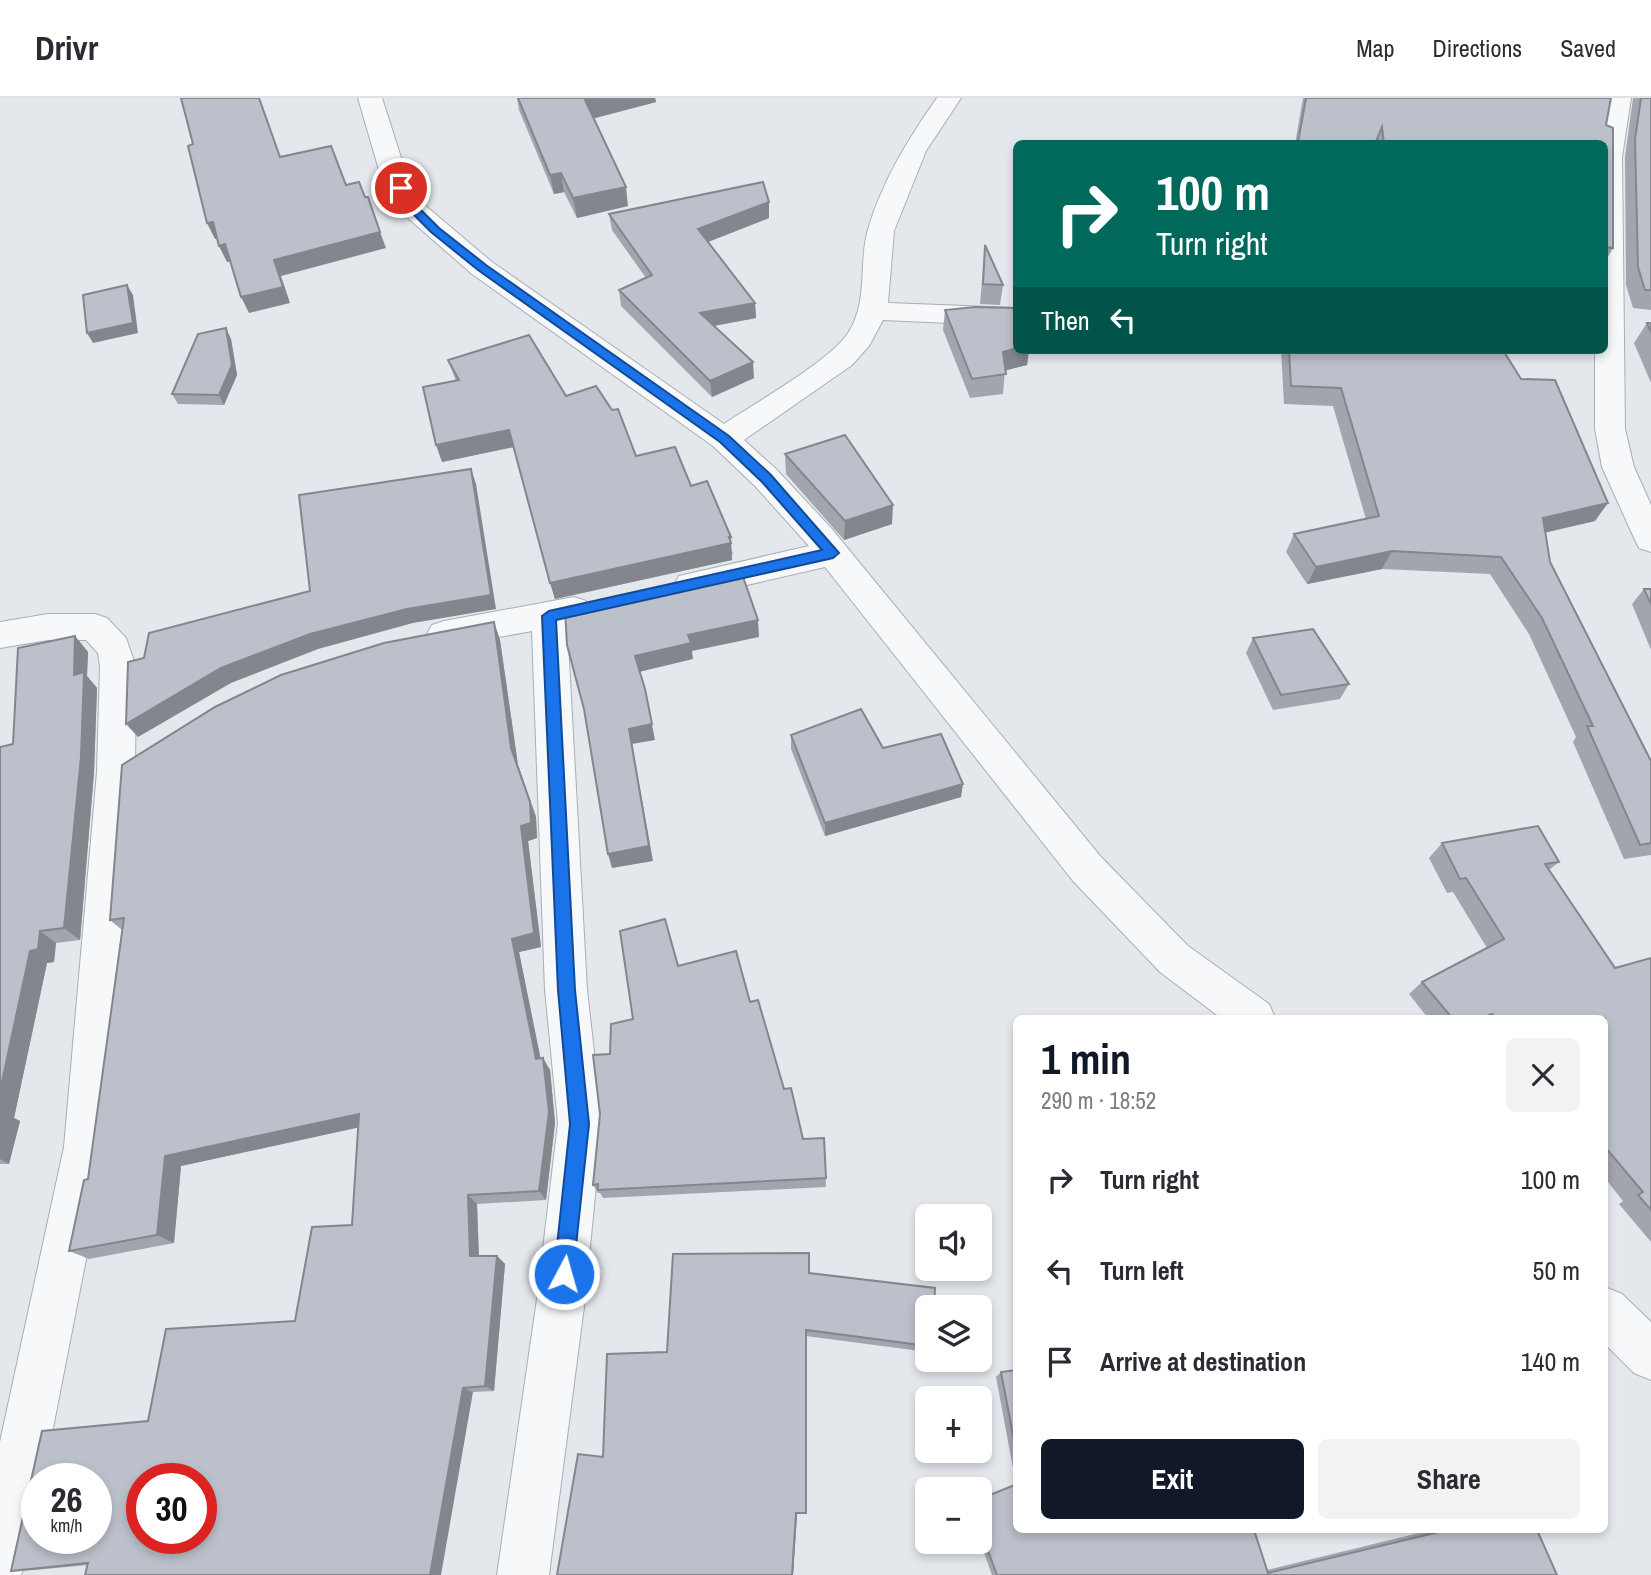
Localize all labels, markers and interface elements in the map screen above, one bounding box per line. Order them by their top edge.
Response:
text: Drivr [35,26,98,70]
text: Map [1356,32,1394,64]
text: Directions [1432,32,1522,64]
text: Saved [1560,32,1616,64]
pin [371,158,431,218]
text: 100 m [1156,159,1270,225]
icon: right [1041,168,1132,259]
icon: arrive [382,169,420,207]
text: Turn right [1156,222,1268,265]
icon: left [1104,301,1142,339]
text: Then [1041,303,1090,338]
text: 1 min [1041,1031,1131,1087]
button: close [1506,1038,1580,1112]
text: 290 m · 18:52 [1041,1085,1156,1116]
icon: right [1041,1161,1079,1199]
text: Turn right [1100,1162,1199,1197]
text: 100 m [1521,1162,1580,1197]
map controls [915,1204,992,1554]
button: sound [915,1204,992,1281]
position arrow [527,1237,601,1311]
icon: left [1041,1252,1079,1290]
text: Turn left [1100,1253,1184,1288]
text: 50 m [1533,1253,1580,1288]
button: layers [915,1295,992,1372]
icon: arrive [1041,1343,1079,1381]
text: Arrive at destination [1100,1344,1306,1379]
text: 140 m [1521,1344,1580,1379]
button: + [915,1386,992,1463]
button: Exit [1041,1439,1304,1519]
button: Share [1318,1439,1580,1519]
speed limit sign: 30 [126,1463,217,1554]
text: 26 [51,1476,82,1523]
button: − [915,1477,992,1554]
text: km/h [51,1513,83,1538]

